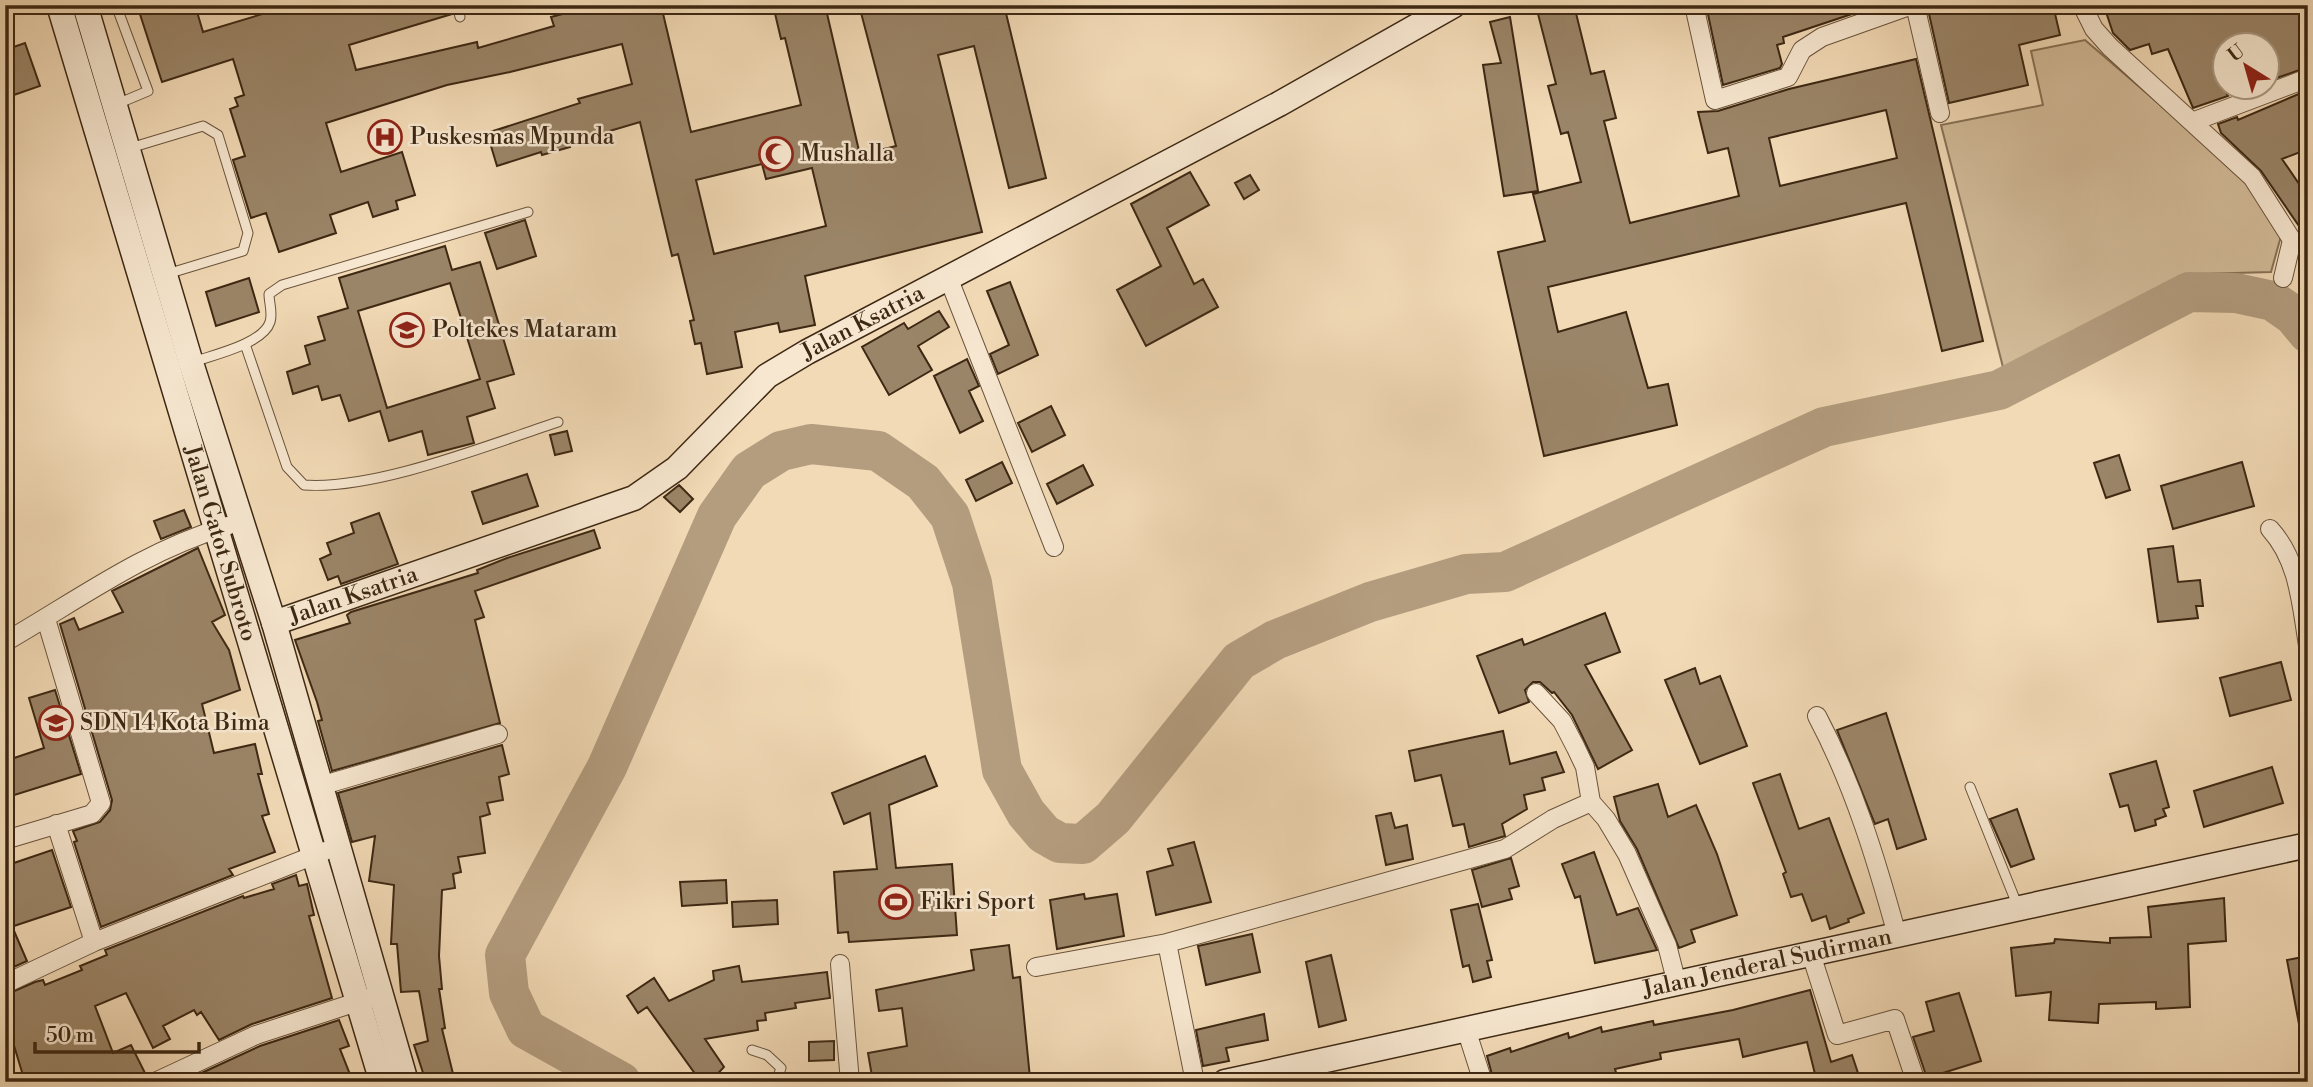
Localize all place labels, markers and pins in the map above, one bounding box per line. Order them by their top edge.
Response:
hospital icon: Puskesmas Mpunda [366,118,404,156]
place label: Puskesmas Mpunda [410,123,615,151]
mosque icon: Mushalla [757,135,795,173]
place label: Mushalla [800,140,894,168]
school or university icon: Poltekes Mataram [388,311,426,349]
place label: Poltekes Mataram [432,316,617,344]
school or university icon: SDN 14 Kota Bima [37,704,75,742]
place label: SDN 14 Kota Bima [80,709,270,737]
sports icon: Fikri Sport [877,883,915,921]
place label: Fikri Sport [920,888,1035,916]

